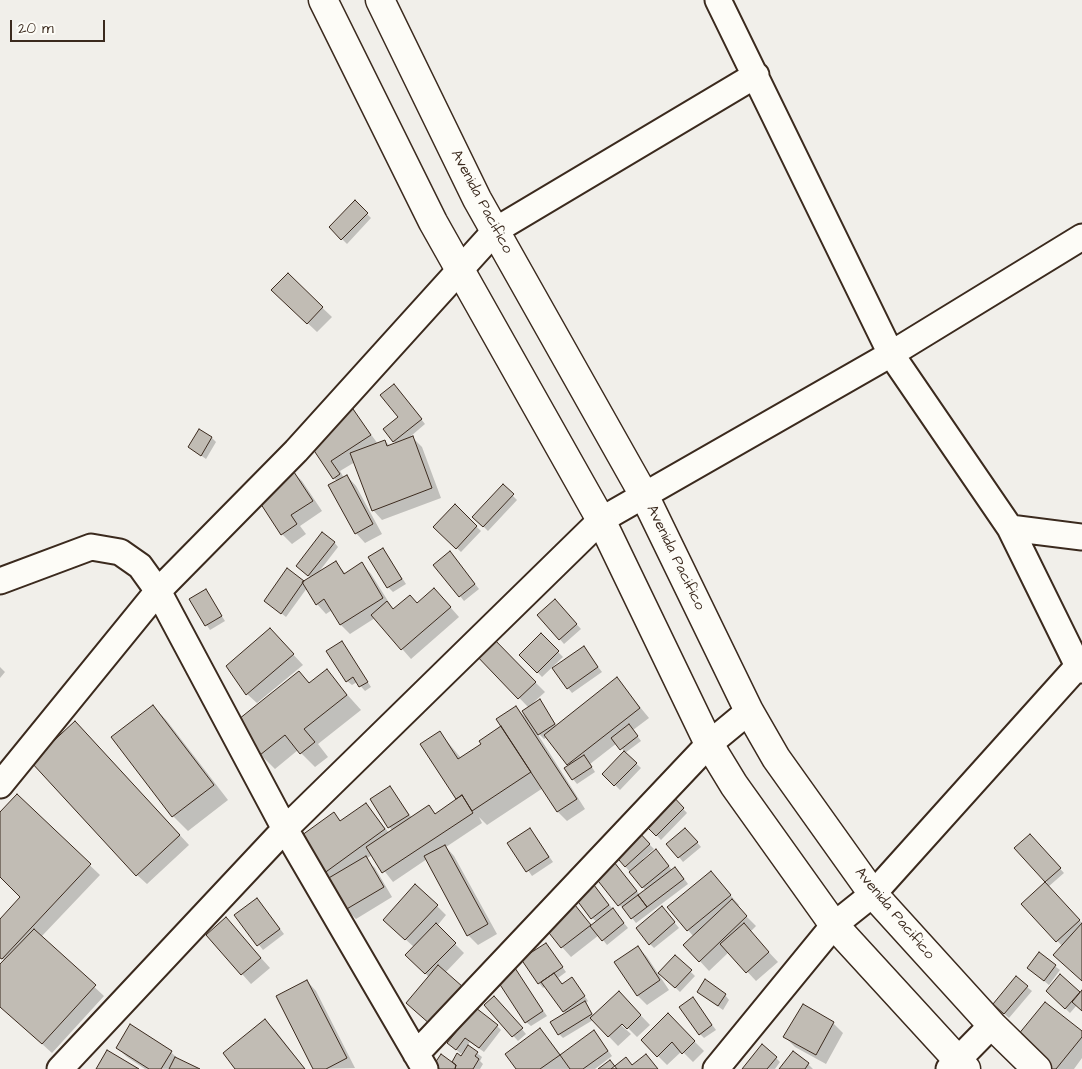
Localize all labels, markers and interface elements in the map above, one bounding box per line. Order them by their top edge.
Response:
scale bar [12,10,108,42]
text: 20 m [18,18,54,39]
street label: Avenida Pacifico [446,147,516,257]
street label: Avenida Pacifico [642,503,708,613]
street label: Avenida Pacifico [850,864,938,964]

